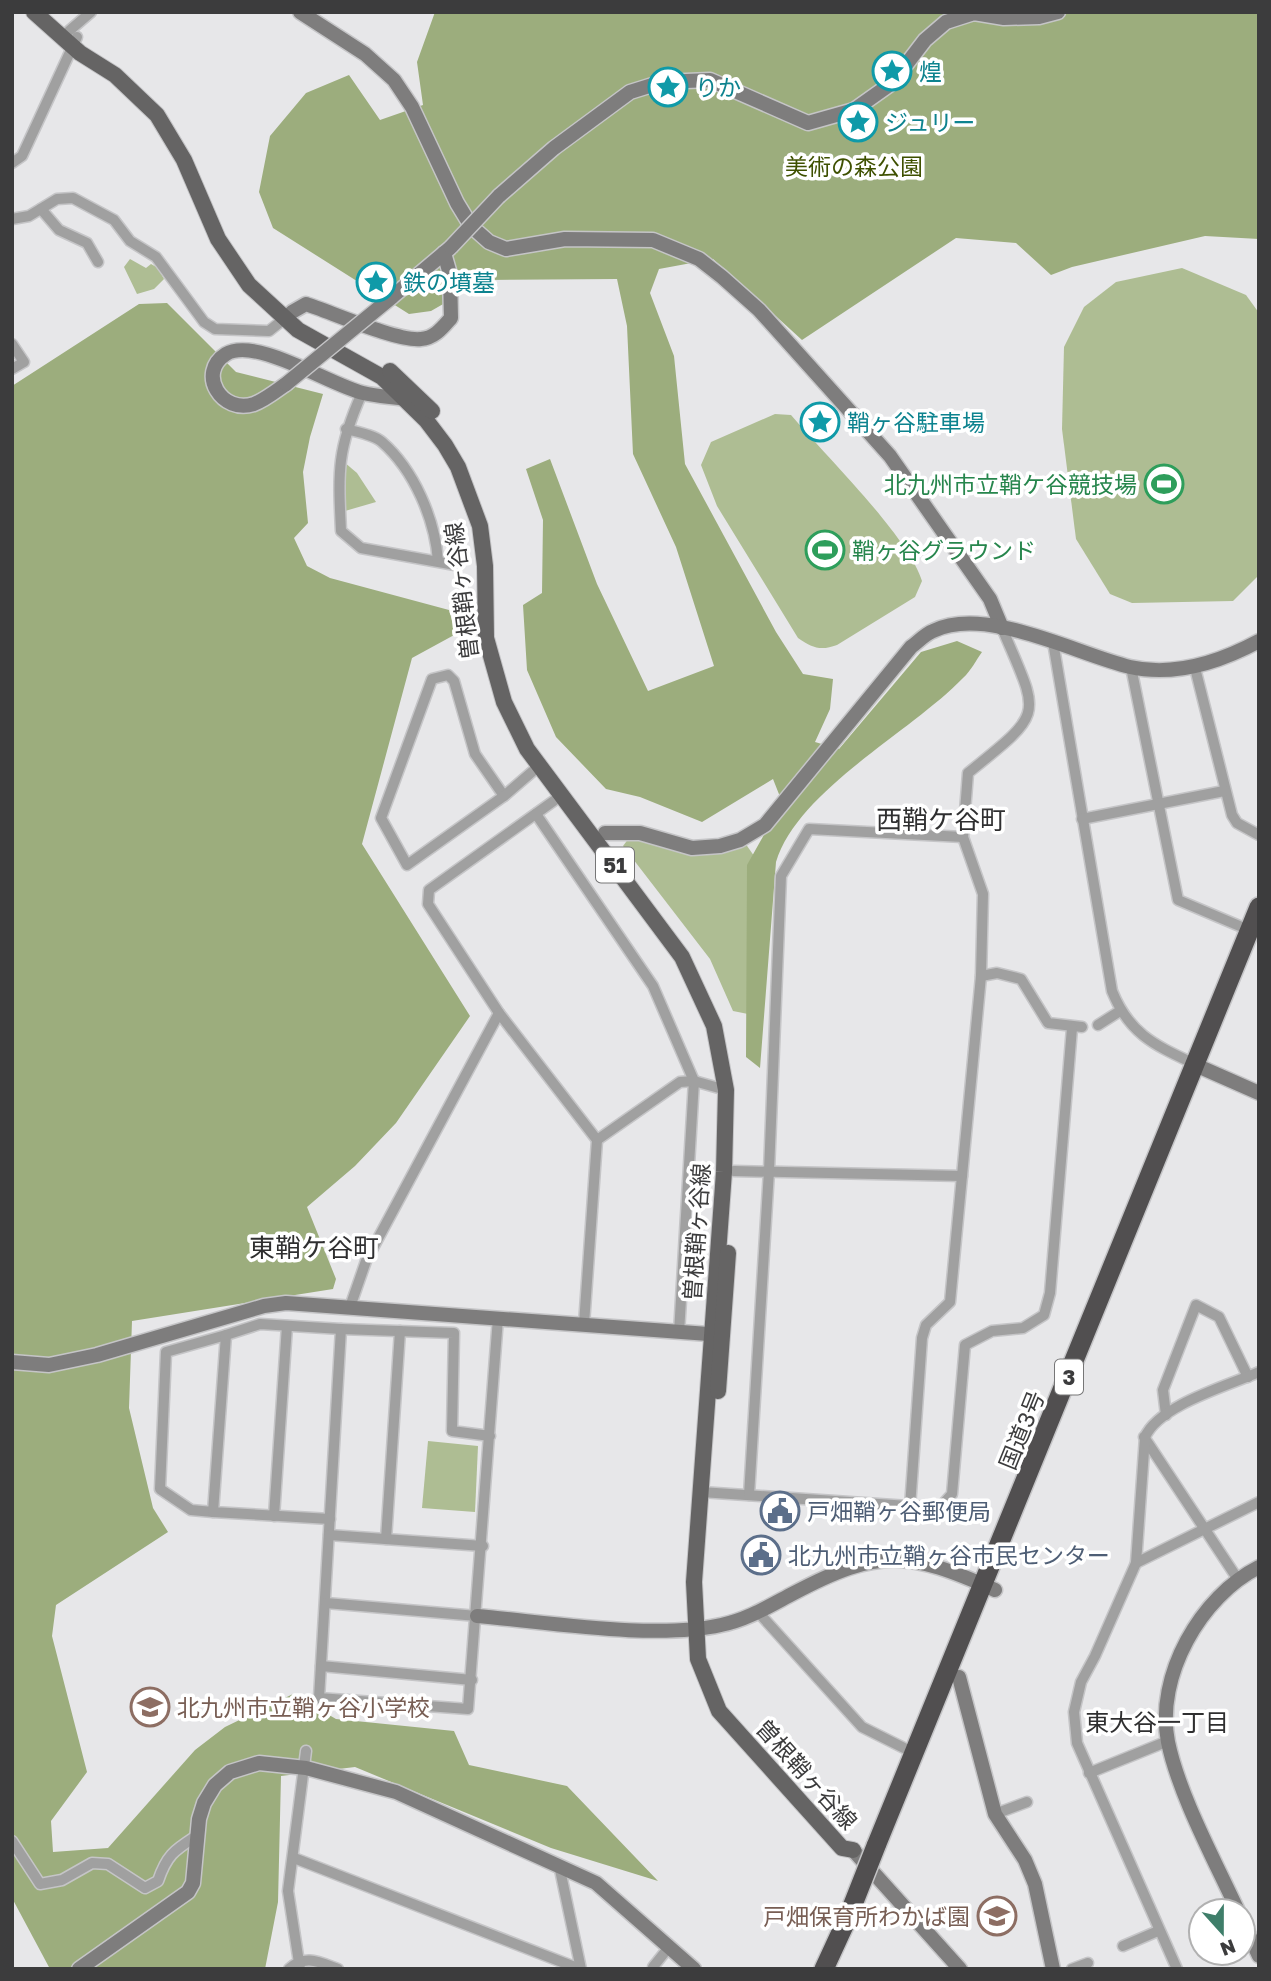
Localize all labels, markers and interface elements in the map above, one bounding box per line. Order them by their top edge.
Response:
place icon: 煌 [871,50,913,92]
place label: 煌 [919,57,942,85]
place icon: りか [647,66,689,108]
place label: りか [695,73,741,101]
place icon: ジュリー [837,101,879,143]
place label: ジュリー [885,108,975,136]
park label: 美術の森公園 [785,152,923,180]
place icon: 鉄の墳墓 [355,261,397,303]
place label: 鉄の墳墓 [403,268,495,296]
place icon: 鞘ヶ谷駐車場 [799,401,841,443]
place label: 鞘ヶ谷駐車場 [847,408,985,436]
sports icon: 北九州市立鞘ケ谷競技場 [1143,463,1185,505]
place label: 北九州市立鞘ケ谷競技場 [884,470,1137,498]
street label: 曽根鞘ヶ谷線 [439,521,483,661]
sports icon: 鞘ヶ谷グラウンド [804,529,846,571]
place label: 鞘ヶ谷グラウンド [852,536,1036,564]
district label: 西鞘ケ谷町 [876,804,1006,835]
road number: 51 [596,848,634,882]
street label: 曽根鞘ヶ谷線 [677,1162,715,1302]
district label: 東鞘ケ谷町 [249,1232,379,1263]
road number: 3 [1055,1360,1083,1394]
street label: 国道3号 [993,1387,1049,1473]
public building icon: 戸畑鞘ヶ谷郵便局 [759,1490,801,1532]
place label: 戸畑鞘ヶ谷郵便局 [807,1497,991,1525]
public building icon: 北九州市立鞘ヶ谷市民センター [740,1534,782,1576]
place label: 北九州市立鞘ヶ谷市民センター [788,1541,1110,1569]
school or university icon: 北九州市立鞘ヶ谷小学校 [129,1686,171,1728]
place label: 北九州市立鞘ヶ谷小学校 [177,1693,430,1721]
district label: 東大谷一丁目 [1085,1707,1229,1736]
street label: 曽根鞘ヶ谷線 [750,1713,864,1835]
school or university icon: 戸畑保育所わかば園 [976,1895,1018,1937]
north arrow [1187,1897,1257,1967]
place label: 戸畑保育所わかば園 [763,1902,970,1930]
text: N [1217,1935,1239,1962]

